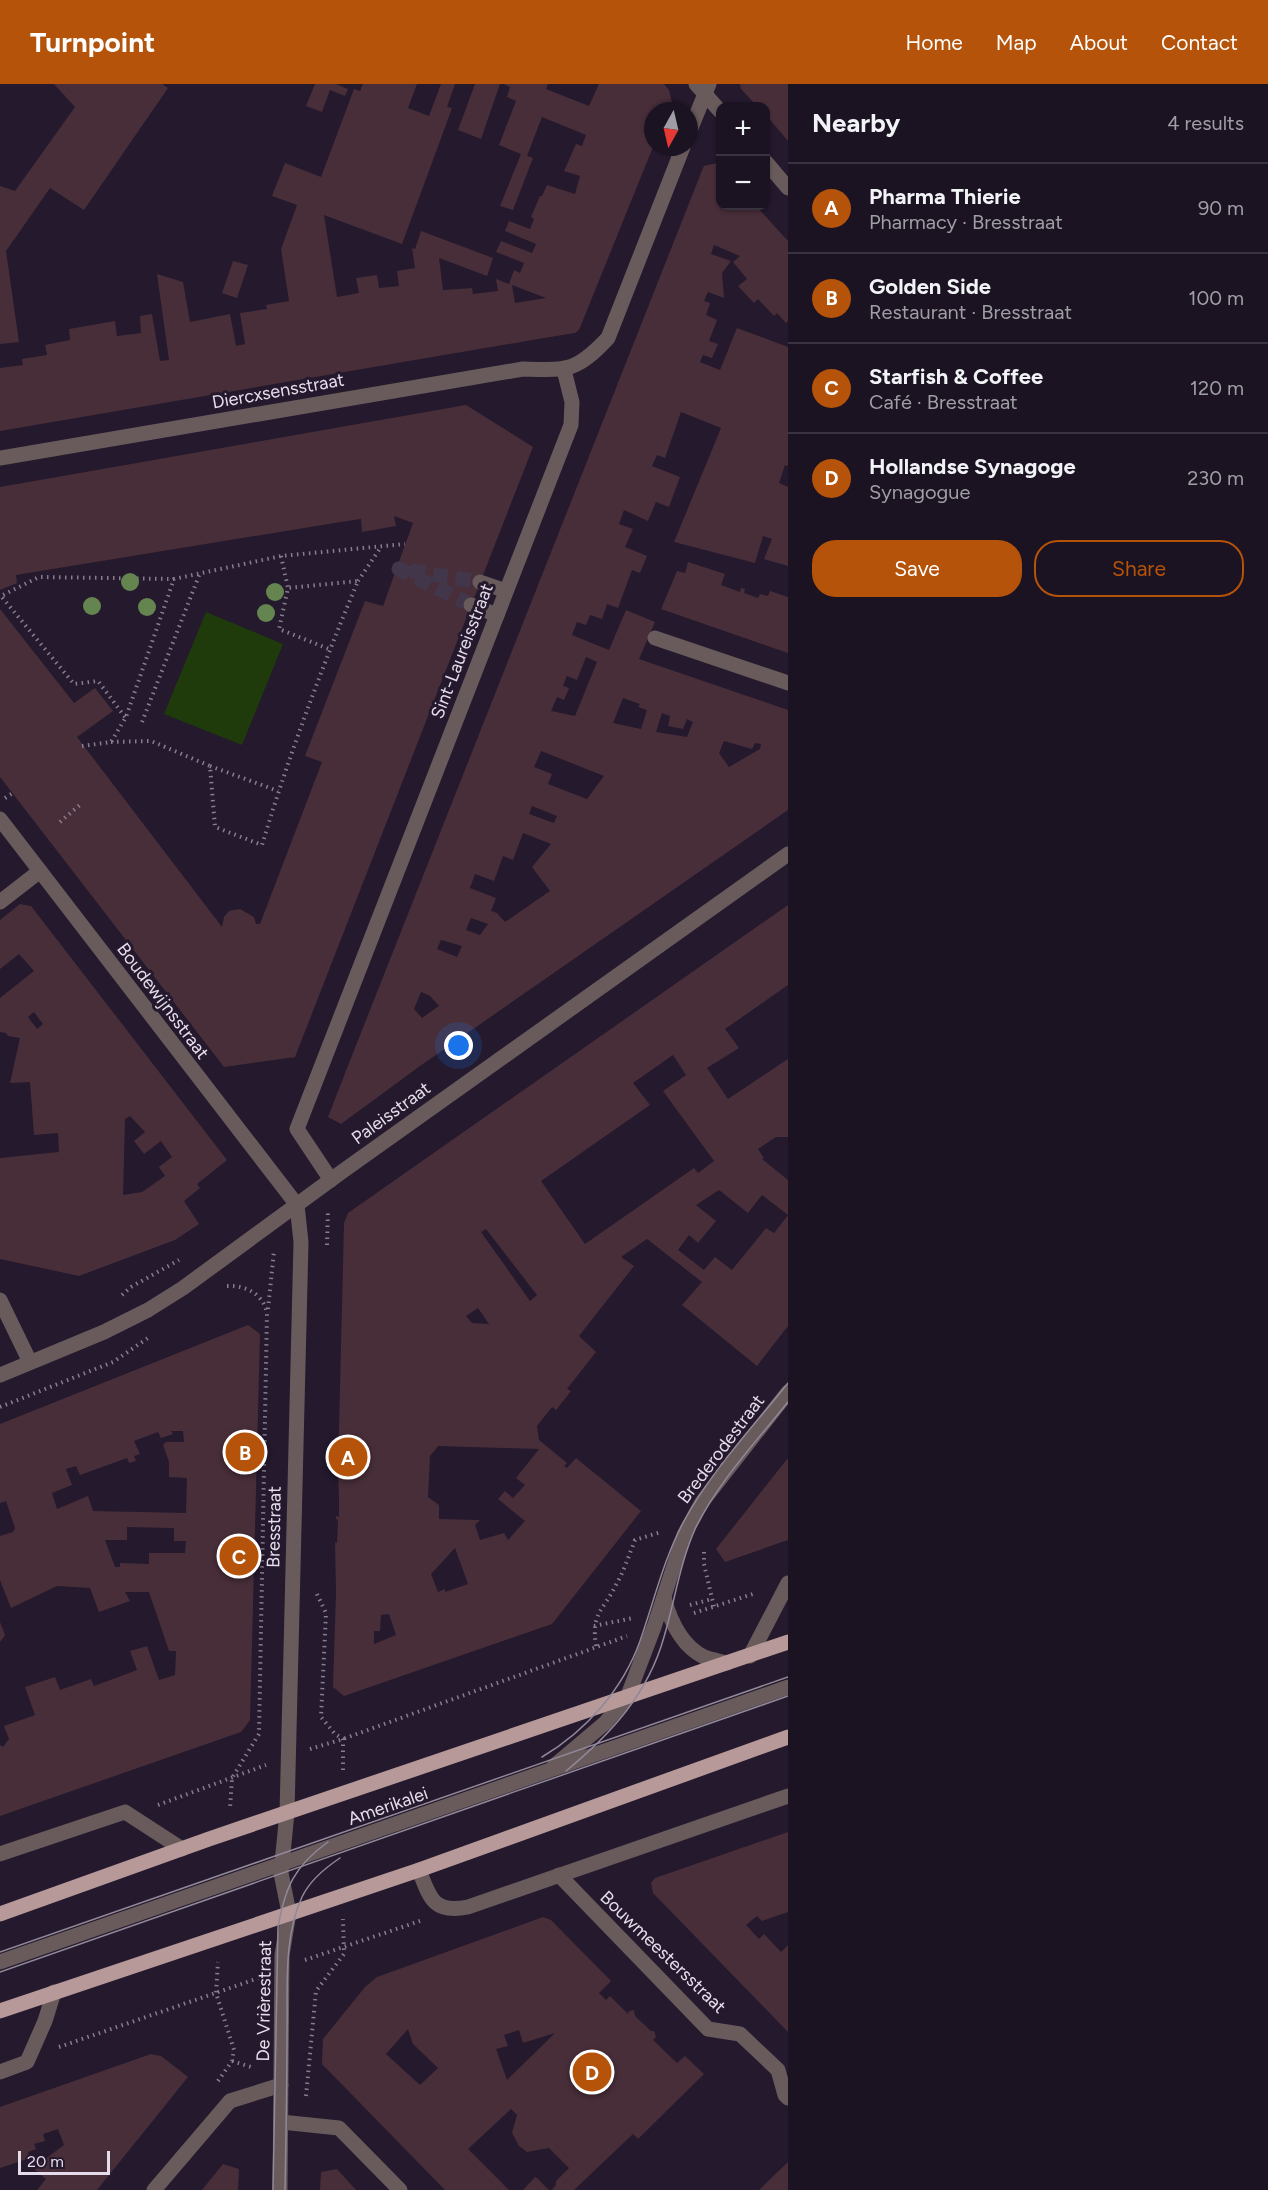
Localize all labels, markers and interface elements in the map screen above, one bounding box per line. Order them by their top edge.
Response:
text: Turnpoint [30,25,155,59]
text: Home [906,30,963,55]
text: Map [996,30,1037,55]
text: About [1070,30,1128,55]
text: Contact [1161,30,1238,55]
north arrow [644,102,698,156]
map controls [716,102,770,210]
button: + [716,102,770,156]
text: Nearby [812,107,900,139]
text: 4 results [1167,111,1244,135]
button: − [716,156,770,210]
text: Pharma Thierie [869,183,1021,210]
text: A [824,196,839,220]
text: 90 m [1198,196,1244,220]
text: Pharmacy · Bresstraat [869,210,1063,234]
text: Golden Side [869,273,991,300]
text: B [825,286,838,310]
text: 100 m [1188,286,1244,310]
text: Restaurant · Bresstraat [869,300,1072,324]
text: Starfish & Coffee [869,363,1043,390]
street label: Diercxsensstraat [210,369,346,413]
text: C [824,376,839,400]
text: 120 m [1190,376,1244,400]
text: Café · Bresstraat [869,390,1018,414]
text: Hollandse Synagoge [869,453,1076,480]
text: D [825,466,839,490]
text: 230 m [1187,466,1244,490]
text: Synagogue [869,480,970,504]
button: Save [812,540,1022,597]
button: Share [1034,540,1244,597]
street label: Sint-Laureisstraat [426,580,498,722]
street label: Boudewijnsstraat [112,939,214,1064]
your location [444,1031,473,1060]
street label: Paleisstraat [347,1077,435,1149]
street label: Brederodestraat [673,1390,769,1508]
pin: B [226,1430,264,1474]
pin: A [328,1434,368,1480]
street label: Bresstraat [262,1486,286,1568]
pin: C [220,1534,258,1578]
street label: Amerikalei [345,1782,431,1830]
street label: Bouwmeestersstraat [595,1886,731,2018]
street label: De Vrièrestraat [252,1940,276,2062]
pin: D [572,2050,612,2094]
scale bar [18,2148,110,2176]
text: 20 m [27,2152,64,2171]

